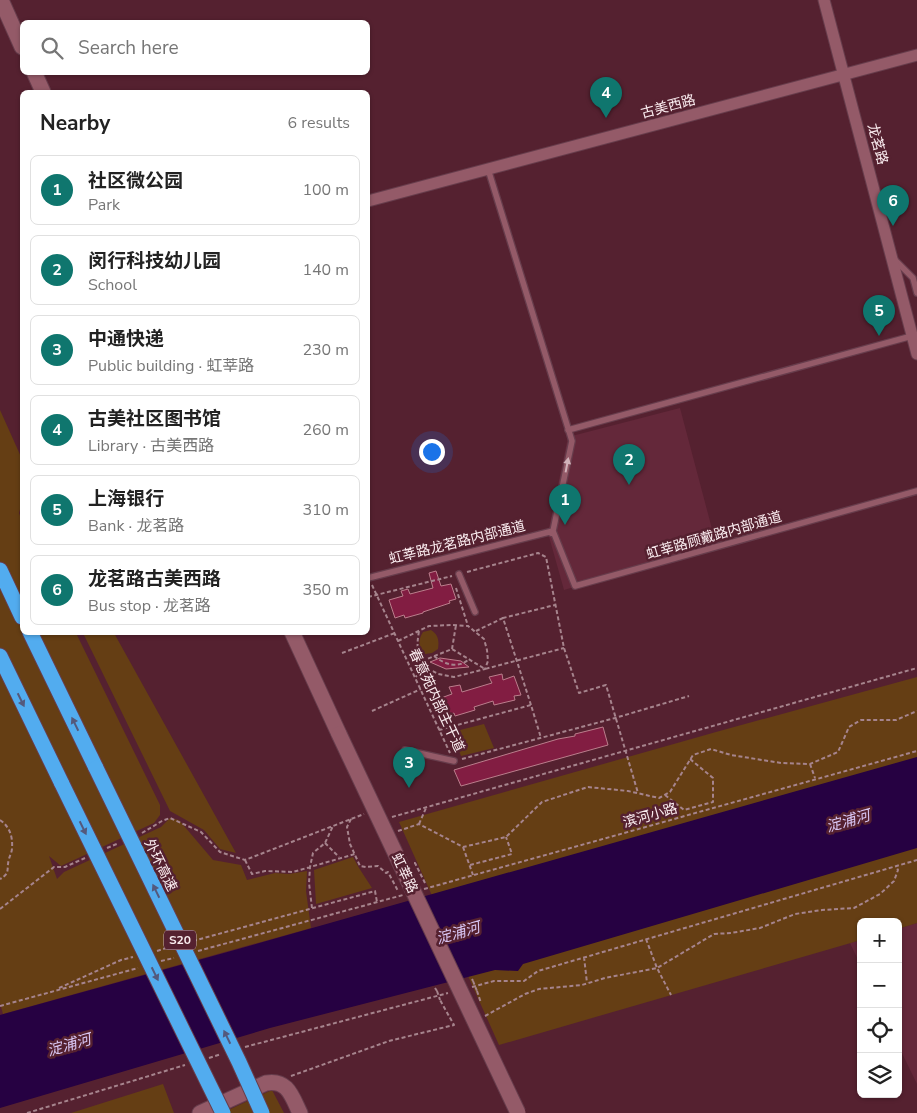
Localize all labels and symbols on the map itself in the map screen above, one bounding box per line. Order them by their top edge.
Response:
pin: 4 [590,77,622,118]
street label: 古美西路 [639,90,698,123]
street label: 龙茗路 [863,121,892,167]
pin: 6 [877,185,909,226]
pin: 5 [863,295,895,336]
your location [419,439,445,465]
pin: 2 [613,444,645,485]
one-way arrow [563,457,571,473]
pin: 1 [549,484,581,525]
street label: 虹莘路顾戴路内部通道 [644,507,784,564]
street label: 虹莘路龙茗路内部通道 [387,516,527,569]
street label: 春意苑内部主干道 [404,645,469,755]
one-way arrow [17,693,25,707]
one-way arrow [70,717,78,731]
pin: 3 [393,747,425,788]
street label: 滨河小路 [621,799,680,832]
water label: 淀浦河 [824,804,875,837]
one-way arrow [80,821,88,835]
street label: 外环高速 [140,836,181,895]
street label: 虹莘路 [387,850,422,896]
one-way arrow [152,884,160,898]
water label: 淀浦河 [434,916,485,949]
road number: S20 [164,930,196,950]
one-way arrow [151,967,159,981]
water label: 淀浦河 [45,1028,96,1061]
one-way arrow [223,1030,231,1044]

